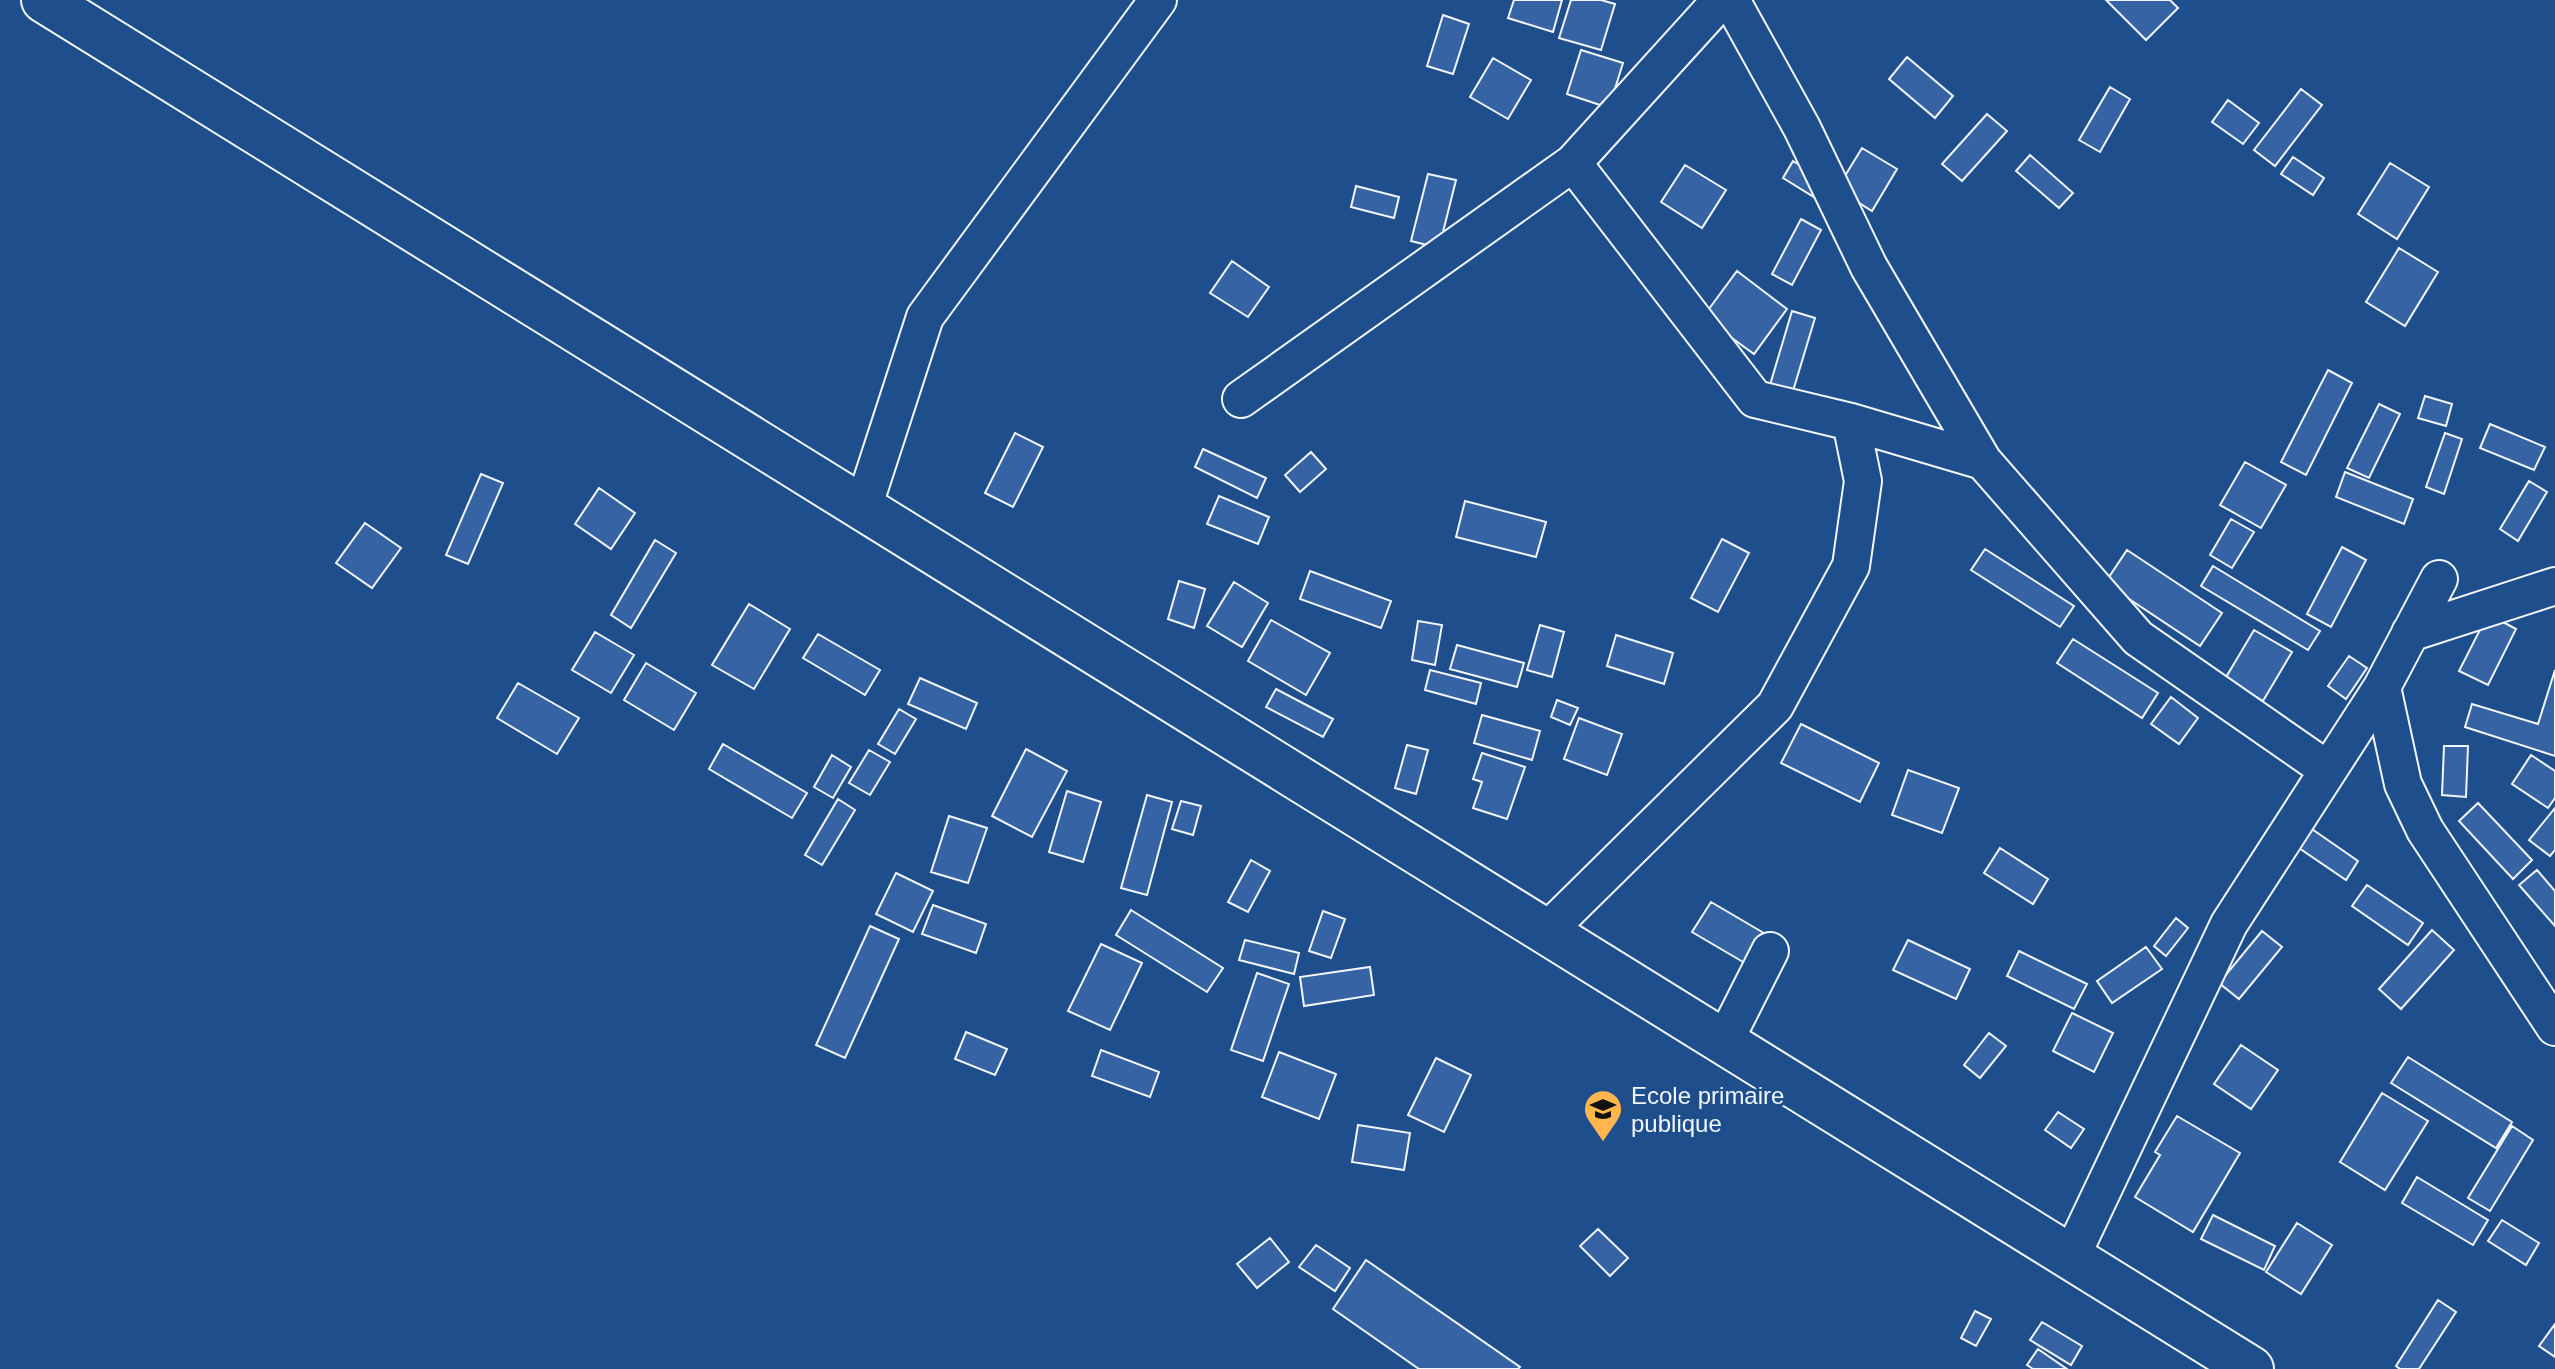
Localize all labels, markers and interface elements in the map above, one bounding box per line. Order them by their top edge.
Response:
place label: Ecole primaire publique [1631,1082,1784,1137]
school or university icon: Ecole primaire publique [1582,1088,1624,1143]

